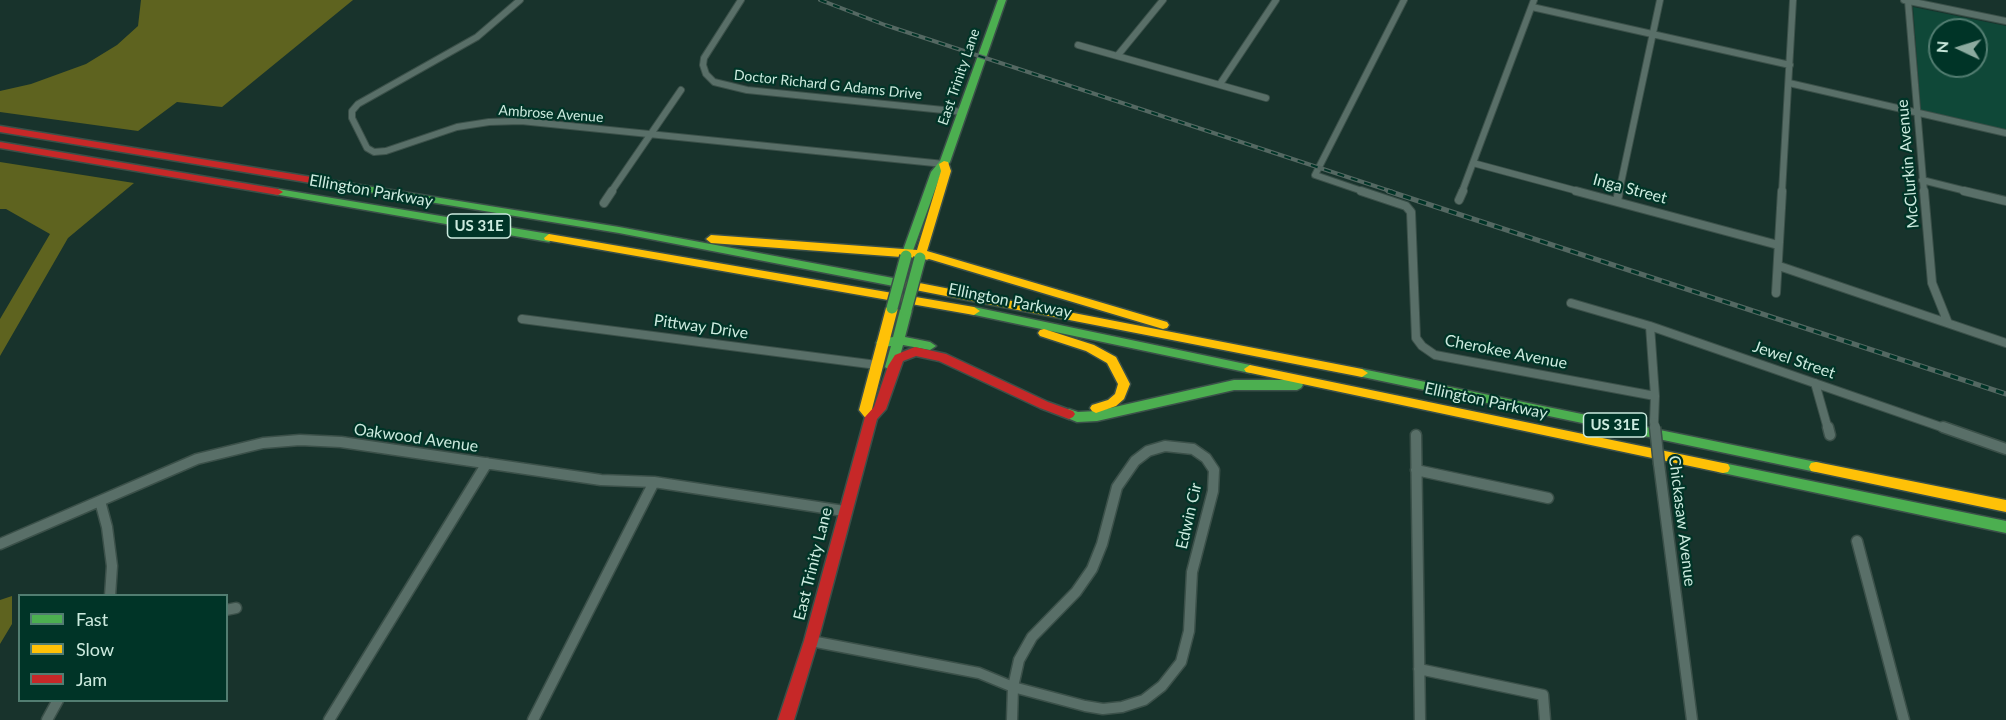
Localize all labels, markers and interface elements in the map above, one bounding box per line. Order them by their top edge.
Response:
north arrow [1928,18,1988,78]
street label: East Trinity Lane [935,26,983,128]
text: N [1932,40,1951,54]
street label: Doctor Richard G Adams Drive [733,67,923,103]
street label: McClurkin Avenue [1893,99,1923,229]
street label: Ambrose Avenue [498,102,604,126]
street label: Inga Street [1591,170,1669,208]
street label: Ellington Parkway [308,171,434,211]
road number: US 31E [448,214,510,238]
street label: Ellington Parkway [947,280,1073,322]
street label: Pittway Drive [653,311,749,343]
street label: Cherokee Avenue [1443,331,1569,373]
street label: Jewel Street [1750,337,1838,383]
street label: Ellington Parkway [1423,379,1549,423]
road number: US 31E [1584,413,1646,437]
street label: Oakwood Avenue [353,420,479,456]
street label: Chickasaw Avenue [1664,455,1700,587]
street label: Edwin Cir [1172,481,1206,551]
street label: East Trinity Lane [790,506,836,622]
legend [18,594,228,702]
text: Fast [76,608,108,630]
text: Slow [76,638,114,660]
text: Jam [76,668,107,690]

